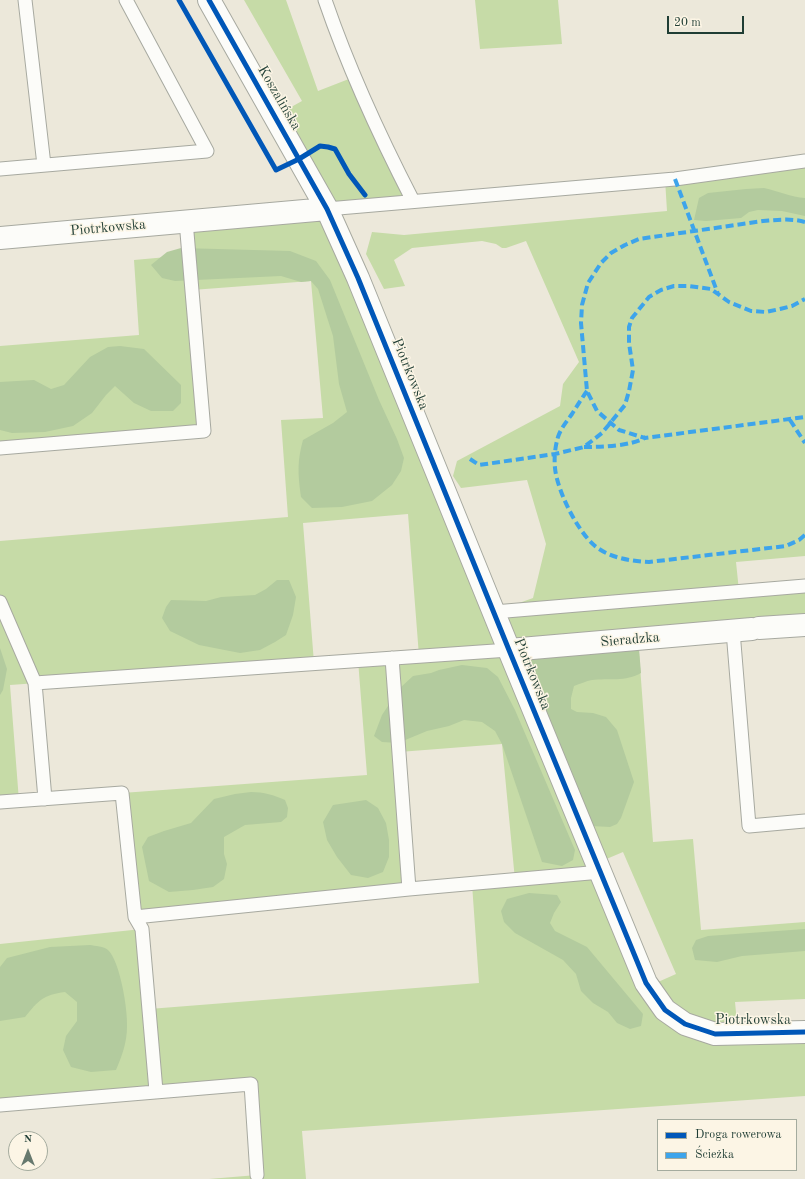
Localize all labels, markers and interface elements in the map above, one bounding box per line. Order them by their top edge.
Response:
scale bar [669,8,746,34]
text: 20 m [674,17,701,29]
street label: Koszalińska [254,63,304,133]
street label: Piotrkowska [69,216,147,240]
street label: Piotrkowska [388,336,432,412]
street label: Sieradzka [600,629,660,651]
street label: Piotrkowska [510,636,554,712]
street label: Piotrkowska [715,1012,791,1028]
legend [657,1119,797,1171]
text: Droga rowerowa [695,1129,781,1141]
north arrow [8,1131,48,1171]
text: N [24,1134,32,1145]
text: Ścieżka [695,1149,734,1161]

